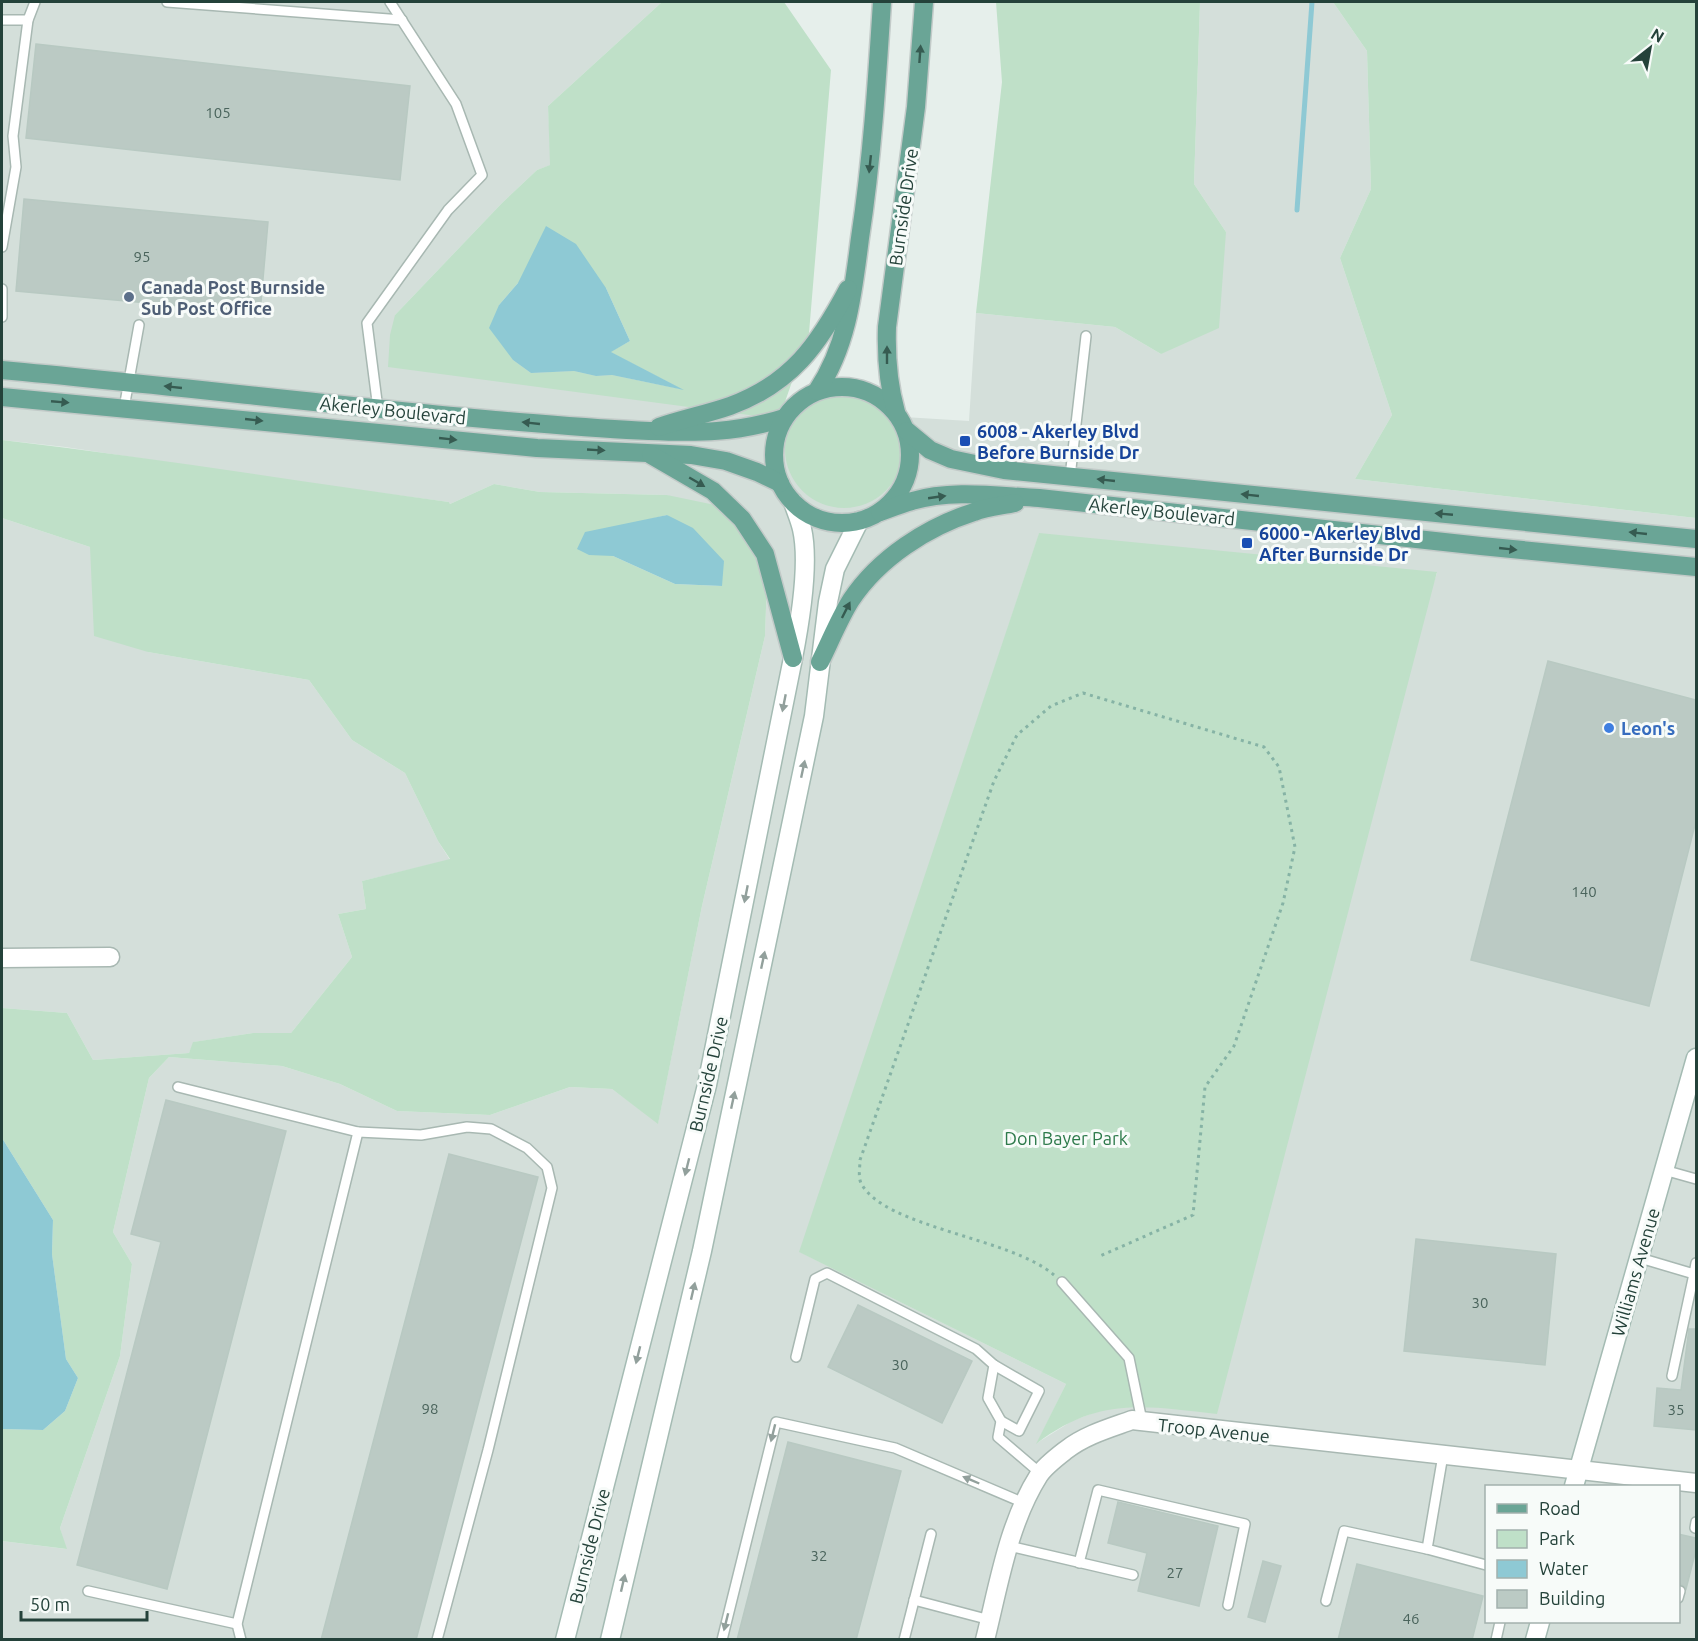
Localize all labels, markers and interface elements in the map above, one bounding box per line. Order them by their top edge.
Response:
north arrow [1620,18,1680,78]
text: N [1648,24,1667,46]
one-way arrow [915,45,925,64]
house number: 105 [205,104,231,121]
street label: Burnside Drive [885,147,921,267]
one-way arrow [865,155,875,174]
house number: 95 [134,248,150,265]
place label: Canada Post Burnside Sub Post Office [141,277,325,318]
marker: Canada Post Burnside Sub Post Office [122,290,136,304]
one-way arrow [882,345,892,364]
one-way arrow [164,382,183,392]
street label: Akerley Boulevard [319,392,467,428]
one-way arrow [50,397,69,407]
one-way arrow [244,415,263,425]
one-way arrow [522,418,541,428]
place label: 6008 - Akerley Blvd Before Burnside Dr [977,421,1140,462]
one-way arrow [439,434,458,444]
marker: 6008 - Akerley Blvd Before Burnside Dr [958,434,972,448]
one-way arrow [586,446,605,455]
one-way arrow [1096,476,1115,485]
one-way arrow [689,477,706,487]
one-way arrow [1241,490,1260,500]
one-way arrow [927,492,946,501]
street label: Akerley Boulevard [1088,493,1236,529]
one-way arrow [1435,509,1454,519]
place label: 6000 - Akerley Blvd After Burnside Dr [1259,523,1421,564]
one-way arrow [1629,528,1648,538]
marker: 6000 - Akerley Blvd After Burnside Dr [1240,536,1254,550]
one-way arrow [1499,544,1518,554]
one-way arrow [841,601,851,618]
one-way arrow [779,694,788,713]
place label: Leon's [1621,718,1675,738]
marker: Leon's [1602,721,1616,735]
one-way arrow [799,759,808,778]
house number: 140 [1571,883,1597,900]
one-way arrow [741,885,750,904]
one-way arrow [758,950,768,969]
street label: Burnside Drive [685,1014,731,1134]
one-way arrow [729,1091,739,1109]
park label: Don Bayer Park [1004,1128,1128,1148]
one-way arrow [681,1157,691,1176]
street label: Williams Avenue [1607,1206,1663,1338]
one-way arrow [688,1282,698,1300]
house number: 30 [1472,1294,1488,1311]
one-way arrow [633,1346,643,1365]
house number: 30 [892,1356,908,1373]
house number: 98 [422,1400,438,1417]
house number: 35 [1668,1401,1684,1418]
street label: Troop Avenue [1157,1414,1271,1446]
one-way arrow [768,1424,778,1442]
one-way arrow [961,1475,979,1485]
legend [1485,1485,1680,1623]
street label: Burnside Drive [565,1486,613,1606]
text: Road [1539,1498,1581,1518]
text: Park [1539,1528,1575,1548]
house number: 32 [811,1547,827,1564]
text: Water [1539,1558,1589,1578]
house number: 27 [1167,1564,1183,1581]
one-way arrow [619,1573,629,1592]
scale bar [21,1584,147,1622]
text: Building [1539,1588,1605,1608]
text: 50 m [30,1594,70,1614]
house number: 46 [1403,1610,1419,1627]
one-way arrow [721,1613,731,1632]

